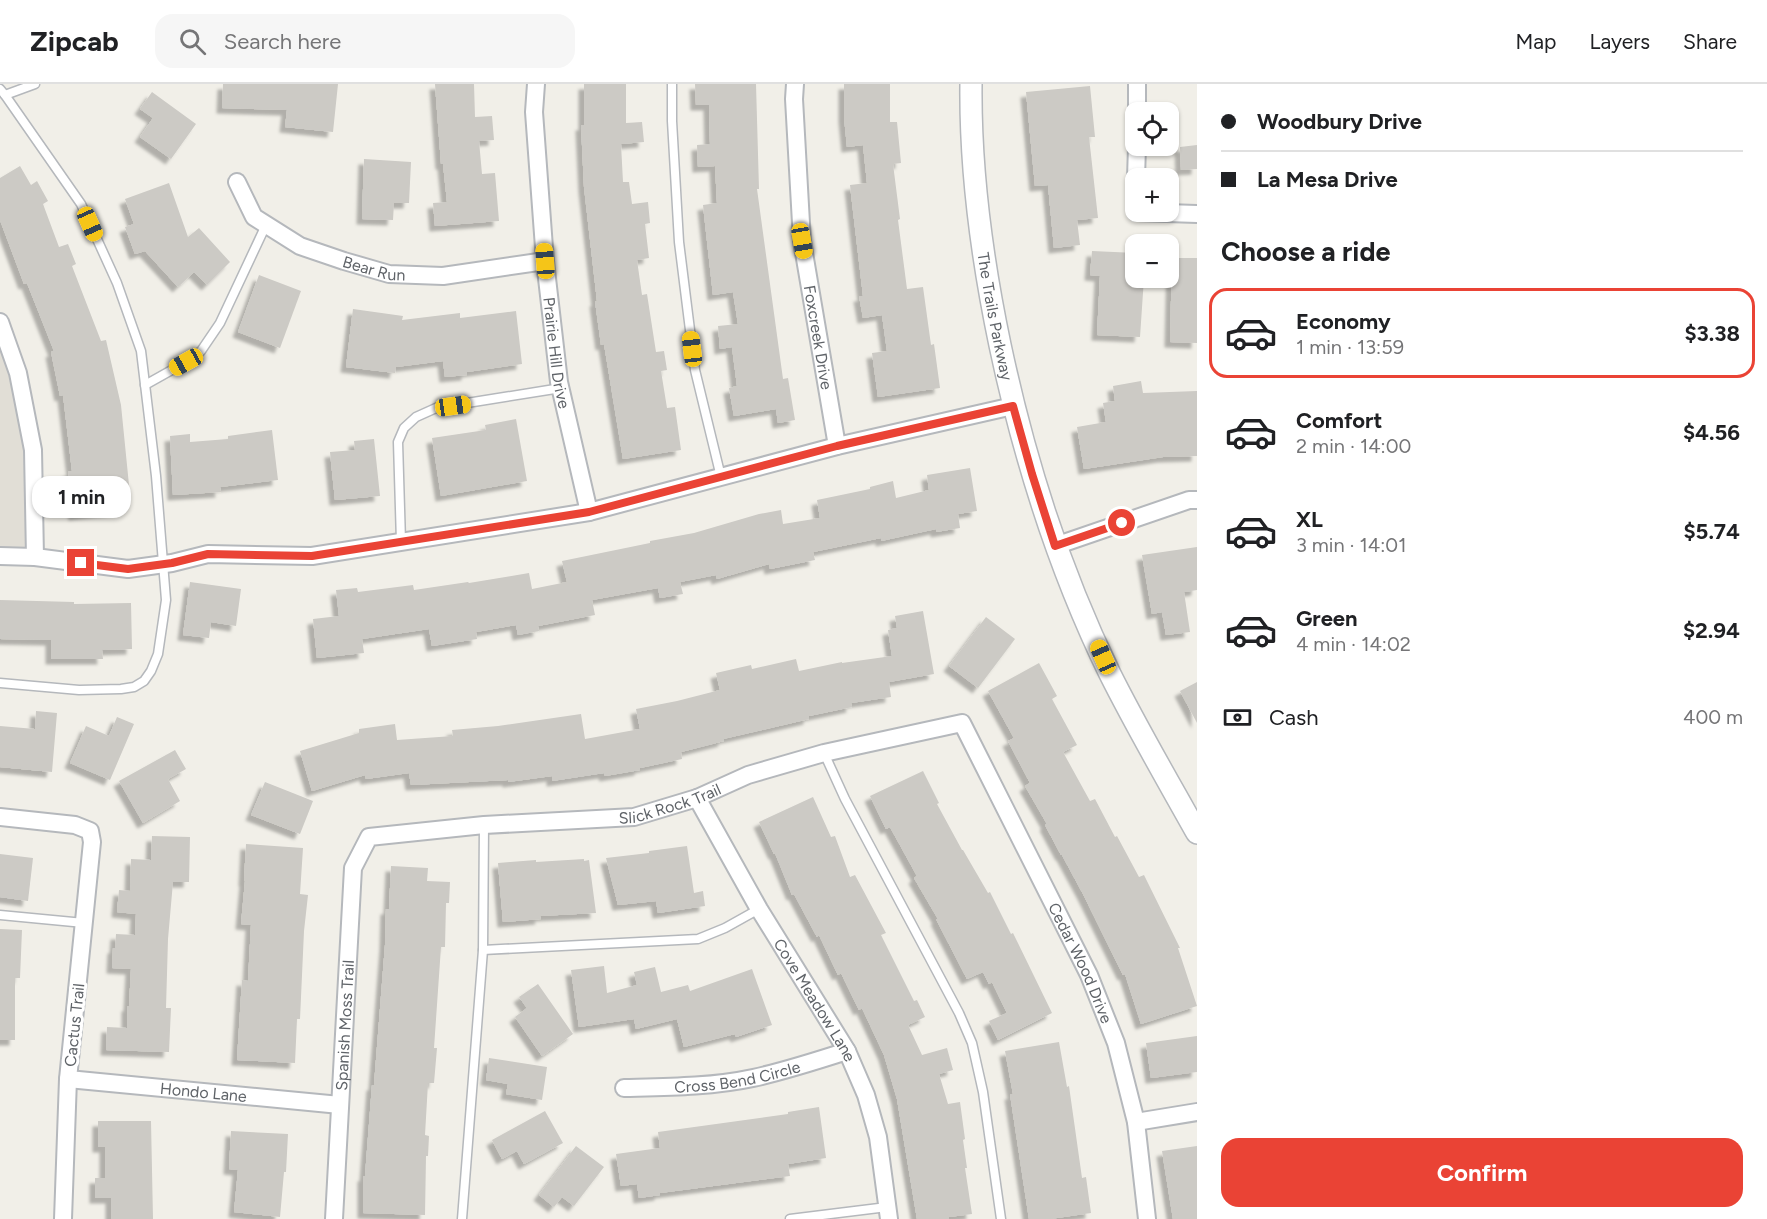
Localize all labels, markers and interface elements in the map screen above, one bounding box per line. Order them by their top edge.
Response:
search box [155,14,575,68]
text: Zipcab [30,24,119,58]
icon: search [176,25,209,58]
text: Search here [224,28,341,55]
text: Map [1516,29,1556,54]
text: Layers [1589,29,1650,54]
text: Share [1683,29,1737,54]
map controls [1125,102,1179,288]
button: locate [1125,102,1179,156]
text: Woodbury Drive [1257,108,1422,135]
text: La Mesa Drive [1257,166,1398,193]
button: + [1125,168,1179,222]
car [74,204,106,244]
car [790,222,814,260]
button: − [1125,234,1179,288]
text: Choose a ride [1221,235,1390,268]
car [535,242,555,280]
street label: The Trails Parkway [973,251,1017,383]
street label: Bear Run [340,252,406,285]
street label: Foxcreek Drive [800,284,836,391]
street label: Prairie Hill Drive [539,296,574,411]
icon: car [1224,306,1278,360]
text: Economy [1296,308,1391,335]
text: $3.38 [1684,320,1740,347]
car [681,330,703,368]
text: 1 min · 13:59 [1296,335,1404,359]
car [166,345,206,379]
car [434,395,472,417]
icon: car [1224,405,1278,459]
text: Comfort [1296,407,1382,434]
text: $4.56 [1683,419,1740,446]
text: 2 min · 14:00 [1296,434,1411,458]
callout: 1 min [32,476,130,518]
text: 1 min [58,485,105,509]
icon: car [1224,504,1278,558]
text: XL [1296,506,1323,533]
route start [1108,509,1135,536]
text: $5.74 [1683,518,1740,545]
text: 3 min · 14:01 [1296,533,1406,557]
route end [67,549,94,576]
icon: car [1224,603,1278,657]
text: Green [1296,605,1358,632]
text: $2.94 [1683,617,1740,644]
text: 4 min · 14:02 [1296,632,1411,656]
car [1087,637,1119,677]
icon: cash [1221,701,1254,734]
text: Cash [1269,704,1319,731]
text: 400 m [1683,705,1743,729]
street label: Slick Rock Trail [618,780,724,828]
street label: Cedar Wood Drive [1044,900,1116,1026]
street label: Cove Meadow Lane [770,935,859,1065]
street label: Spanish Moss Trail [332,959,358,1091]
street label: Cactus Trail [61,982,88,1068]
street label: Cross Bend Circle [674,1057,803,1097]
street label: Hondo Lane [159,1079,248,1106]
button: Confirm [1221,1138,1743,1207]

